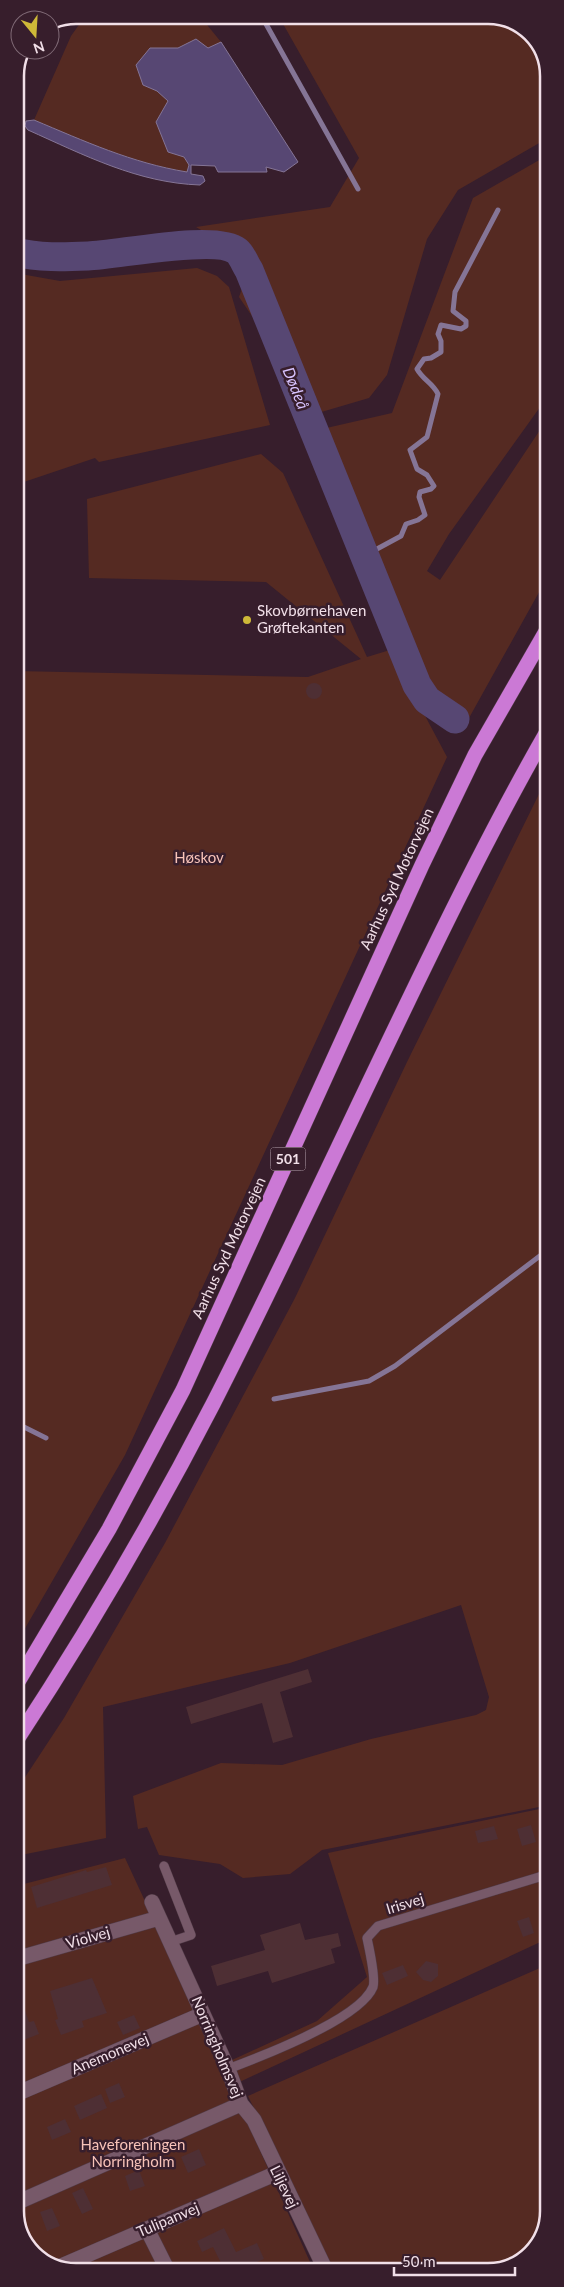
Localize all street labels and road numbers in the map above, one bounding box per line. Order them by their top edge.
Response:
street label: Aarhus Syd Motorvejen [355,805,437,952]
road number: 501 [270,1148,306,1170]
street label: Aarhus Syd Motorvejen [187,1174,269,1321]
street label: Irisvej [384,1889,426,1917]
street label: Violvej [64,1922,112,1952]
street label: Norringholmsvej [188,1993,247,2100]
street label: Anemonevej [68,2029,151,2077]
street label: Liljevej [267,2162,303,2211]
street label: Tulipanvej [134,2198,201,2240]

